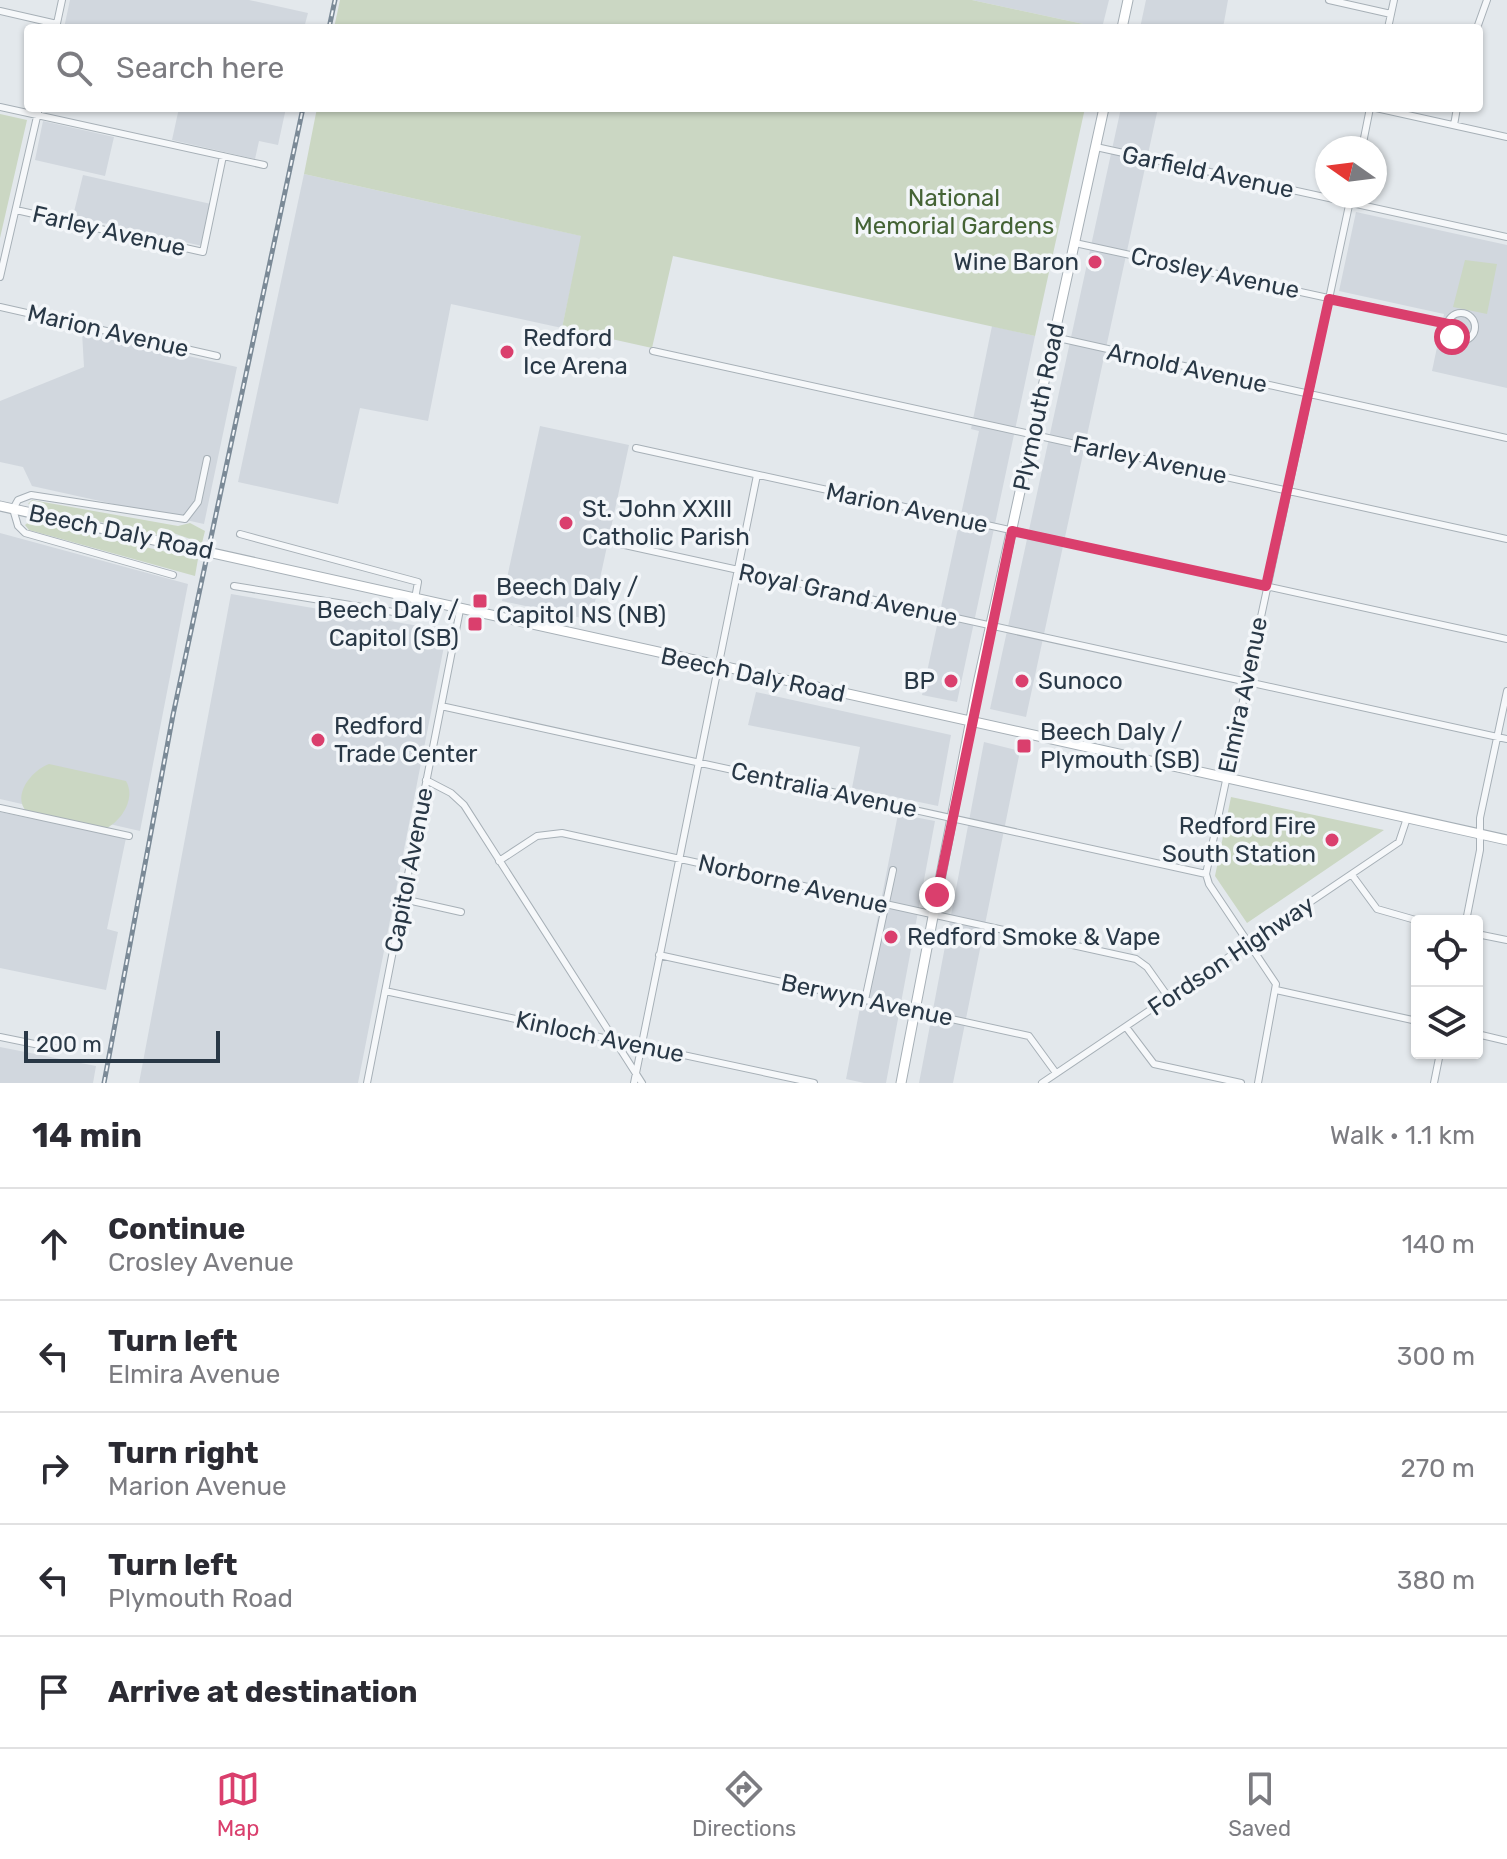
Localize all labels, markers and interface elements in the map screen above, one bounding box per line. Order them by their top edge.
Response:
search box [24,24,1483,112]
icon: search [52,46,96,90]
text: Search here [116,50,284,86]
north arrow [1315,136,1387,208]
street label: Garfield Avenue [1120,140,1296,204]
park label: National Memorial Gardens [854,184,1054,240]
street label: Farley Avenue [30,200,188,262]
street label: Crosley Avenue [1128,241,1302,305]
place label: Wine Baron [954,248,1079,276]
marker: Wine Baron [1086,253,1104,271]
street label: Marion Avenue [25,299,191,363]
route start [1434,319,1470,355]
street label: Plymouth Road [1008,321,1070,493]
place label: Redford Ice Arena [523,324,628,380]
street label: Arnold Avenue [1104,337,1270,399]
marker: Redford Ice Arena [498,343,516,361]
street label: Farley Avenue [1071,430,1229,490]
street label: Marion Avenue [823,477,991,539]
place label: St. John XXIII Catholic Parish [582,495,750,551]
street label: Beech Daly Road [26,499,216,565]
marker: St. John XXIII Catholic Parish [557,514,575,532]
street label: Royal Grand Avenue [736,558,960,632]
place label: Beech Daly / Capitol NS (NB) [496,573,666,629]
marker: Beech Daly / Capitol NS (NB) [471,592,489,610]
place label: Beech Daly / Capitol (SB) [317,596,459,652]
street label: Elmira Avenue [1213,614,1273,776]
marker: Beech Daly / Capitol (SB) [466,615,484,633]
street label: Beech Daly Road [658,642,848,708]
place label: BP [904,667,935,695]
place label: Sunoco [1038,667,1123,695]
marker: BP [942,672,960,690]
marker: Sunoco [1013,672,1031,690]
place label: Redford Trade Center [334,712,477,768]
place label: Beech Daly / Plymouth (SB) [1040,718,1200,774]
marker: Redford Trade Center [309,731,327,749]
marker: Beech Daly / Plymouth (SB) [1015,737,1033,755]
street label: Centralia Avenue [728,757,920,823]
street label: Capitol Avenue [379,785,439,955]
place label: Redford Fire South Station [1162,812,1316,868]
marker: Redford Fire South Station [1323,831,1341,849]
street label: Norborne Avenue [695,849,891,919]
route end [919,877,955,913]
street label: Fordson Highway [1143,890,1319,1022]
map controls [1411,915,1483,1059]
button: locate [1411,915,1483,987]
place label: Redford Smoke & Vape [907,923,1161,951]
marker: Redford Smoke & Vape [882,928,900,946]
street label: Berwyn Avenue [779,968,955,1032]
button: layers [1411,987,1483,1059]
street label: Kinloch Avenue [513,1005,687,1069]
scale bar [24,1027,220,1063]
text: 200 m [36,1031,102,1058]
text: 14 min [32,1115,142,1156]
text: Walk · 1.1 km [1330,1120,1475,1151]
text: Continue [108,1211,245,1247]
icon: ahead [32,1222,76,1266]
text: 140 m [1402,1229,1475,1260]
text: Crosley Avenue [108,1247,294,1278]
text: Turn left [108,1323,238,1359]
icon: left [32,1334,76,1378]
text: 300 m [1397,1341,1475,1372]
text: Elmira Avenue [108,1359,280,1390]
text: Turn right [108,1435,259,1471]
icon: right [32,1446,76,1490]
text: 270 m [1400,1453,1475,1484]
text: Marion Avenue [108,1471,287,1502]
text: Turn left [108,1547,238,1583]
icon: left [32,1558,76,1602]
text: 380 m [1397,1565,1475,1596]
text: Plymouth Road [108,1583,293,1614]
icon: arrive [32,1670,76,1714]
text: Arrive at destination [108,1674,418,1710]
tab: Map [216,1767,260,1842]
tab: Directions [692,1767,796,1842]
tab: Saved [1228,1767,1291,1842]

